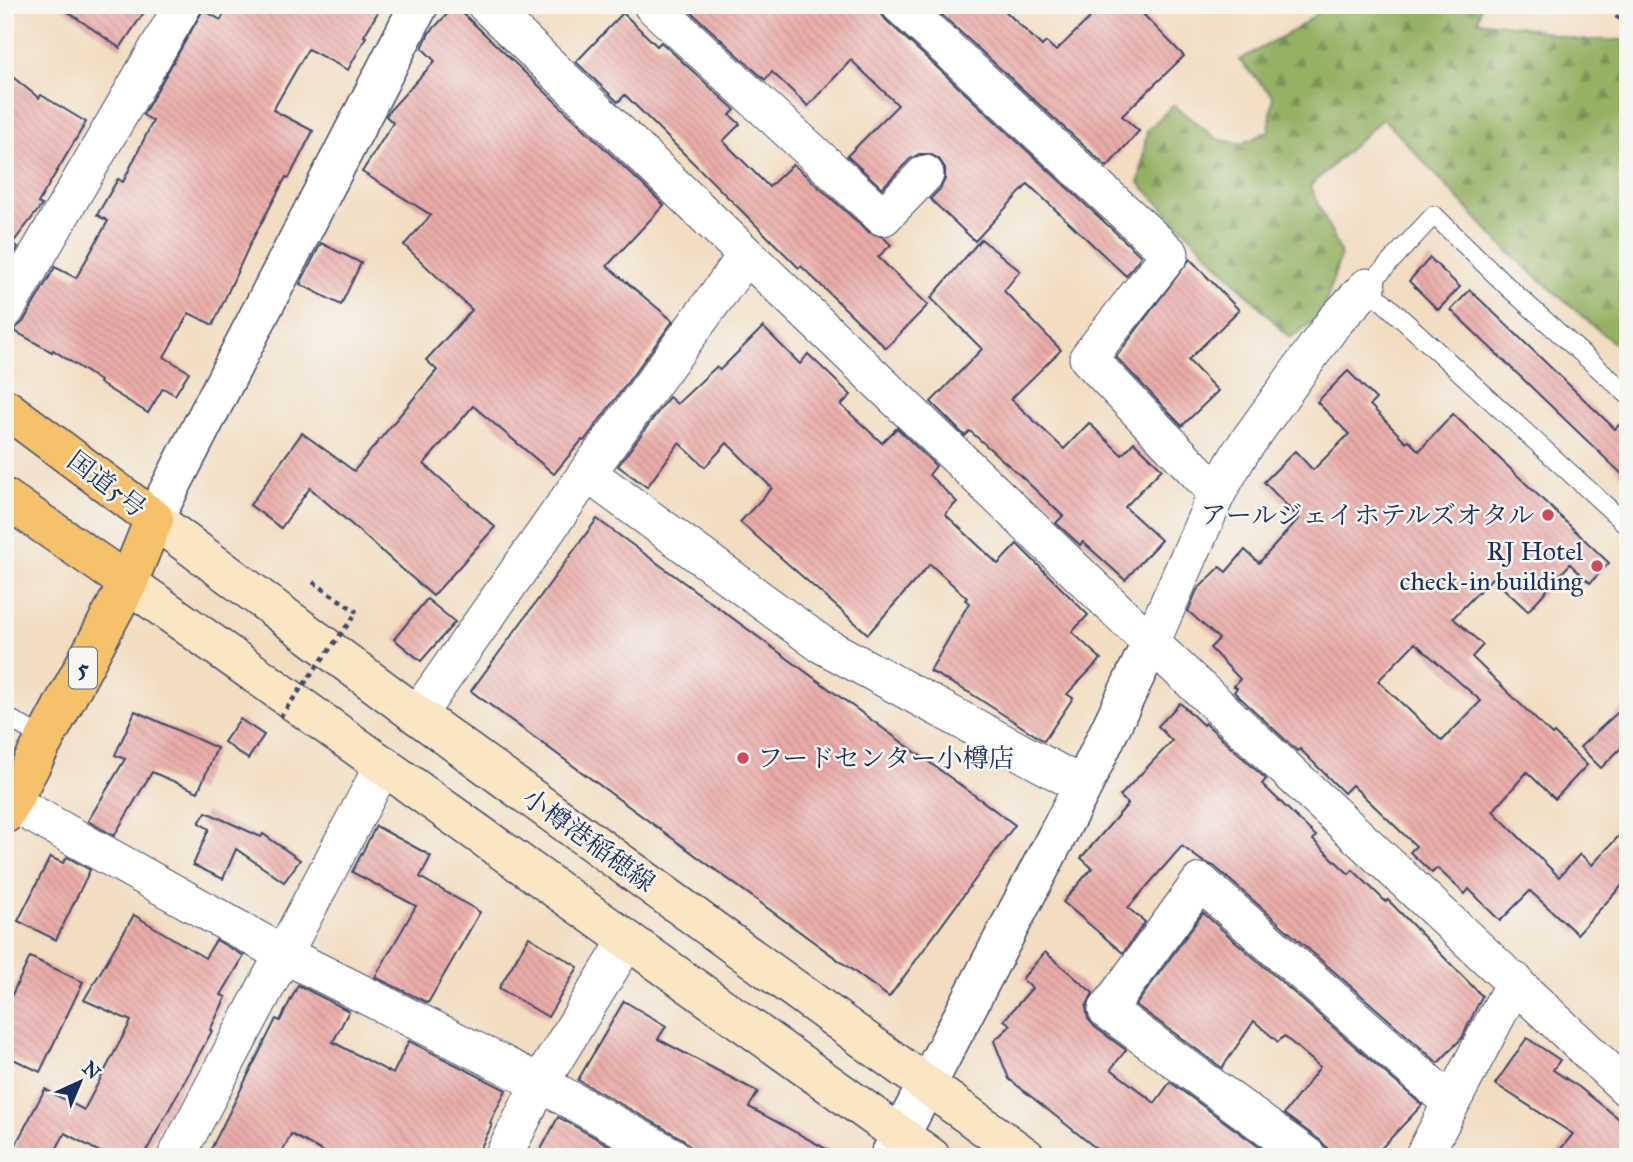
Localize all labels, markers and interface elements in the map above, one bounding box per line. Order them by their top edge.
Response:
street label: 国道5号 [61,444,153,524]
place label: アールジェイホテルズオタル [1201,499,1534,531]
marker: アールジェイホテルズオタル [1540,507,1556,523]
place label: RJ Hotel check-in building [1399,535,1584,597]
marker: RJ Hotel check-in building [1589,558,1605,574]
road number: 5 [69,648,97,688]
place label: フードセンター小樽店 [757,742,1014,774]
marker: フードセンター小樽店 [735,750,751,766]
street label: 小樽港稲穂線 [516,781,662,899]
north arrow [46,1046,116,1116]
text: N [78,1056,105,1084]

